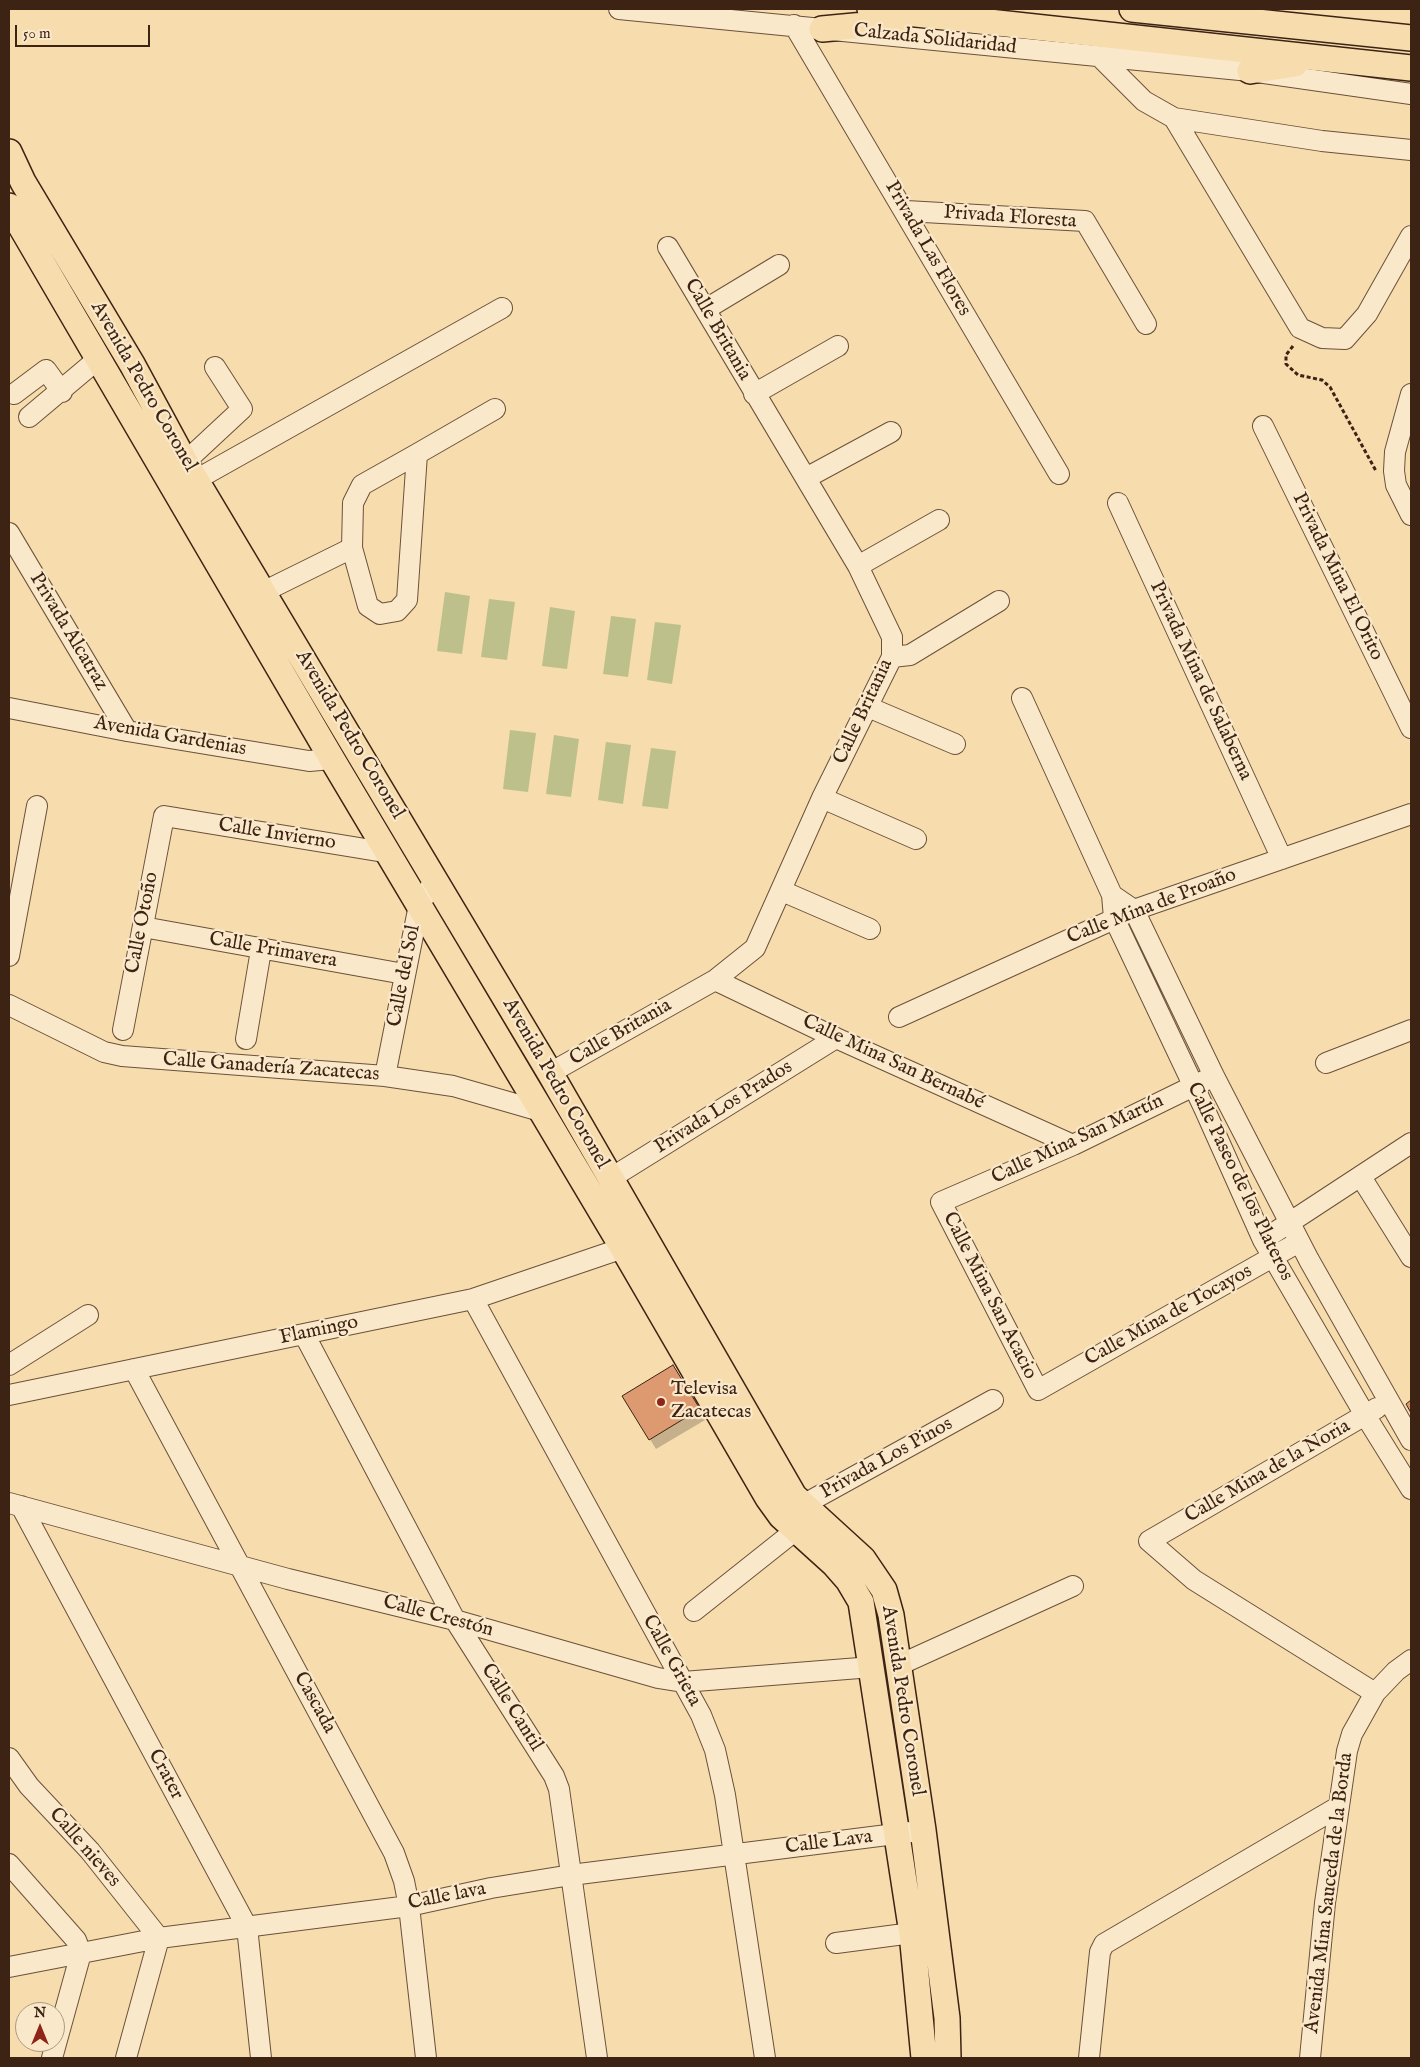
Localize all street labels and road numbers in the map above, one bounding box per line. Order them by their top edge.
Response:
street label: Calzada Solidaridad [852,20,1018,60]
street label: Privada Las Flores [879,177,975,321]
street label: Privada Floresta [943,201,1077,235]
street label: Calle Britania [678,275,756,385]
street label: Avenida Pedro Coronel [84,298,202,476]
street label: Privada Mina El Orito [1286,489,1388,665]
street label: Privada Alcatraz [23,569,113,695]
street label: Privada Mina de Salaberna [1143,578,1257,784]
street label: Avenida Pedro Coronel [289,646,409,824]
street label: Calle Britania [829,656,899,768]
street label: Avenida Gardenias [92,712,248,762]
street label: Calle Invierno [217,814,337,856]
street label: Calle Mina de Proaño [1064,864,1240,950]
street label: Calle Otoño [121,870,165,976]
street label: Calle del Sol [383,923,427,1029]
street label: Calle Primavera [207,928,339,974]
street label: Calle Britania [566,994,676,1072]
street label: Avenida Pedro Coronel [496,995,614,1173]
street label: Calle Mina San Bernabé [798,1010,988,1116]
street label: Calle Ganadería Zacatecas [162,1048,380,1088]
street label: Privada Los Prados [651,1056,797,1160]
street label: Calle Paseo de los Plateros [1181,1079,1297,1285]
street label: Calle Mina San Martín [988,1090,1168,1190]
street label: Calle Mina San Acacio [936,1208,1042,1384]
street label: Calle Mina de Tocayos [1081,1260,1257,1372]
street label: Flamingo [277,1311,361,1351]
street label: Privada Los Pinos [817,1413,957,1505]
street label: Calle Mina de la Noria [1181,1415,1355,1529]
street label: Calle Crestón [380,1591,496,1643]
street label: Avenida Pedro Coronel [875,1604,929,1798]
street label: Calle Grieta [636,1611,706,1711]
street label: Calle Cantil [475,1660,547,1756]
street label: Cascada [287,1668,341,1738]
street label: Crater [142,1746,188,1804]
street label: Avenida Mina Sauceda de la Borda [1301,1751,1359,2035]
street label: Calle nieves [43,1803,125,1893]
street label: Calle Lava [784,1826,874,1860]
street label: Calle lava [406,1878,488,1916]

